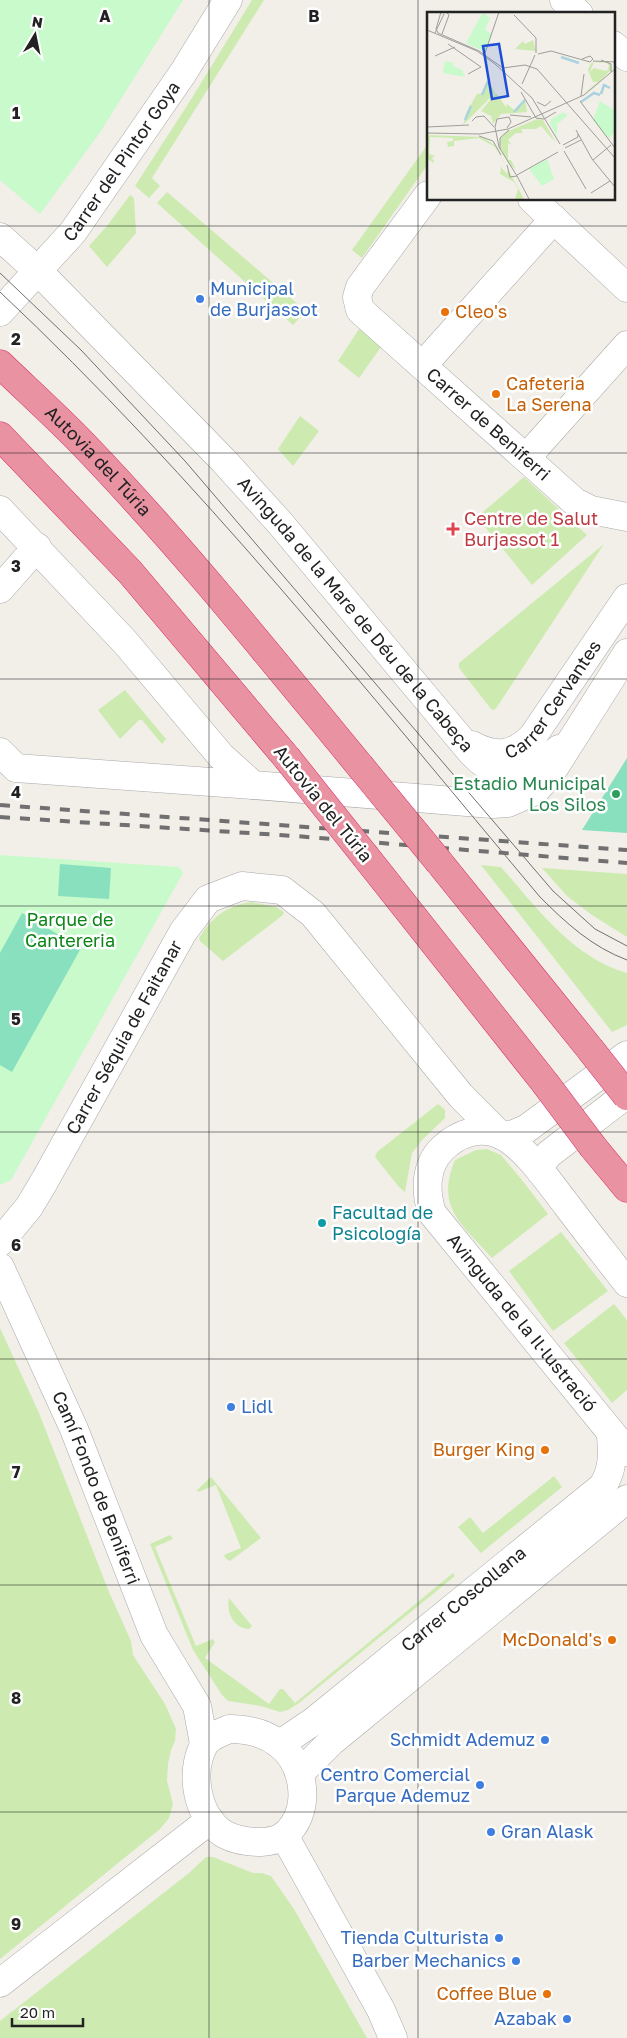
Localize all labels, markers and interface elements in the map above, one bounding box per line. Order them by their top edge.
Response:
text: A [99,6,111,26]
text: B [308,6,320,26]
north arrow [10,10,60,60]
text: N [31,12,44,31]
inset map [427,12,614,200]
street label: Carrer del Pintor Goya [58,77,184,246]
text: 1 [12,103,20,123]
place label: Municipal de Burjassot [210,277,318,320]
marker: Municipal de Burjassot [194,293,206,305]
place label: Cleo's [455,300,507,322]
marker: Cleo's [439,306,451,318]
text: 2 [11,329,21,349]
street label: Carrer de Beniferri [422,363,555,485]
place label: Cafeteria La Serena [506,372,592,415]
marker: Cafeteria La Serena [490,388,502,400]
street label: Autovia del Túria [41,401,156,520]
street label: Avinguda de la Mare de Déu de la Cabeça [234,472,478,756]
place label: Centre de Salut Burjassot 1 [464,507,598,550]
marker: Centre de Salut Burjassot 1 [446,522,460,536]
text: 3 [11,556,21,576]
street label: Carrer Cervantes [502,635,605,763]
street label: Autovia del Túria [270,740,378,866]
place label: Estadio Municipal Los Silos [453,772,606,815]
text: 4 [11,782,21,802]
marker: Estadio Municipal Los Silos [610,788,622,800]
park label: Parque de Cantereria [25,908,115,951]
street label: Carrer Séquia de Faitanar [61,936,186,1138]
text: 5 [11,1009,21,1029]
place label: Facultad de Psicología [332,1201,433,1244]
marker: Facultad de Psicología [316,1217,328,1229]
street label: Avinguda de la Il·lustració [443,1229,602,1416]
text: 6 [11,1235,21,1255]
street label: Camí Fondo de Beniferri [48,1387,145,1588]
place label: Lidl [241,1395,273,1417]
marker: Lidl [225,1401,237,1413]
place label: Burger King [433,1438,535,1460]
marker: Burger King [539,1444,551,1456]
text: 7 [12,1462,21,1482]
street label: Carrer Coscollana [396,1541,530,1656]
place label: McDonald's [502,1628,602,1650]
marker: McDonald's [606,1634,618,1646]
text: 8 [11,1688,21,1708]
place label: Schmidt Ademuz [390,1728,535,1750]
marker: Schmidt Ademuz [539,1734,551,1746]
place label: Centro Comercial Parque Ademuz [320,1763,470,1806]
marker: Centro Comercial Parque Ademuz [474,1779,486,1791]
place label: Gran Alask [501,1820,594,1842]
marker: Gran Alask [485,1826,497,1838]
text: 9 [11,1914,21,1934]
place label: Tienda Culturista [340,1926,489,1948]
marker: Tienda Culturista [493,1932,505,1944]
place label: Barber Mechanics [352,1949,506,1971]
marker: Barber Mechanics [510,1955,522,1967]
place label: Coffee Blue [436,1982,537,2004]
marker: Coffee Blue [541,1988,553,2000]
scale bar [12,1996,84,2028]
text: 20 m [20,2003,55,2021]
place label: Azabak [494,2007,557,2029]
marker: Azabak [561,2013,573,2025]

